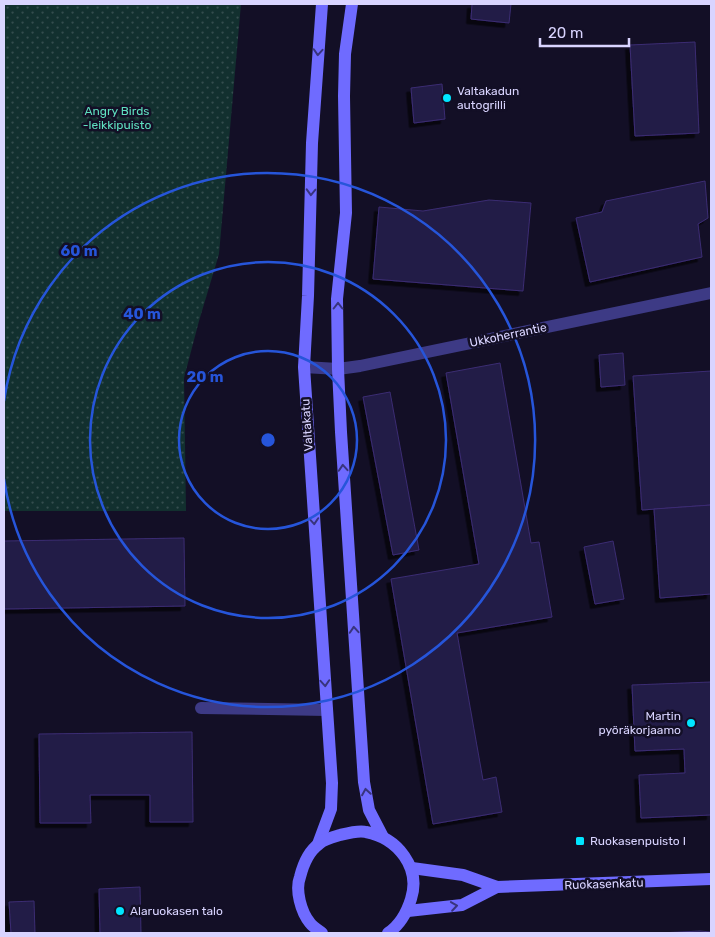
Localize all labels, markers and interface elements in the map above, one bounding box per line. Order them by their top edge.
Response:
scale bar [540,15,629,47]
text: 20 m [548,24,583,42]
one-way arrow [313,49,324,57]
place label: Valtakadun autogrilli [457,84,519,112]
marker: Valtakadun autogrilli [441,92,453,104]
park label: Angry Birds -leikkipuisto [83,104,151,132]
one-way arrow [305,188,316,196]
text: 60 m [61,242,97,260]
one-way arrow [333,302,343,310]
text: 40 m [123,305,161,323]
street label: Ukkoherrantie [468,320,548,350]
text: 20 m [187,368,223,386]
street label: Valtakatu [298,398,316,452]
centre of rings [259,431,277,449]
one-way arrow [338,464,349,472]
one-way arrow [308,517,319,525]
one-way arrow [349,626,360,634]
one-way arrow [319,679,330,687]
place label: Martin pyöräkorjaamo [599,709,681,737]
marker: Martin pyöräkorjaamo [685,717,697,729]
one-way arrow [361,788,372,796]
place label: Ruokasenpuisto I [590,834,686,848]
marker: Ruokasenpuisto I [574,835,586,847]
street label: Ruokasenkatu [564,876,644,892]
one-way arrow [451,901,459,912]
place label: Alaruokasen talo [130,904,223,918]
marker: Alaruokasen talo [114,905,126,917]

